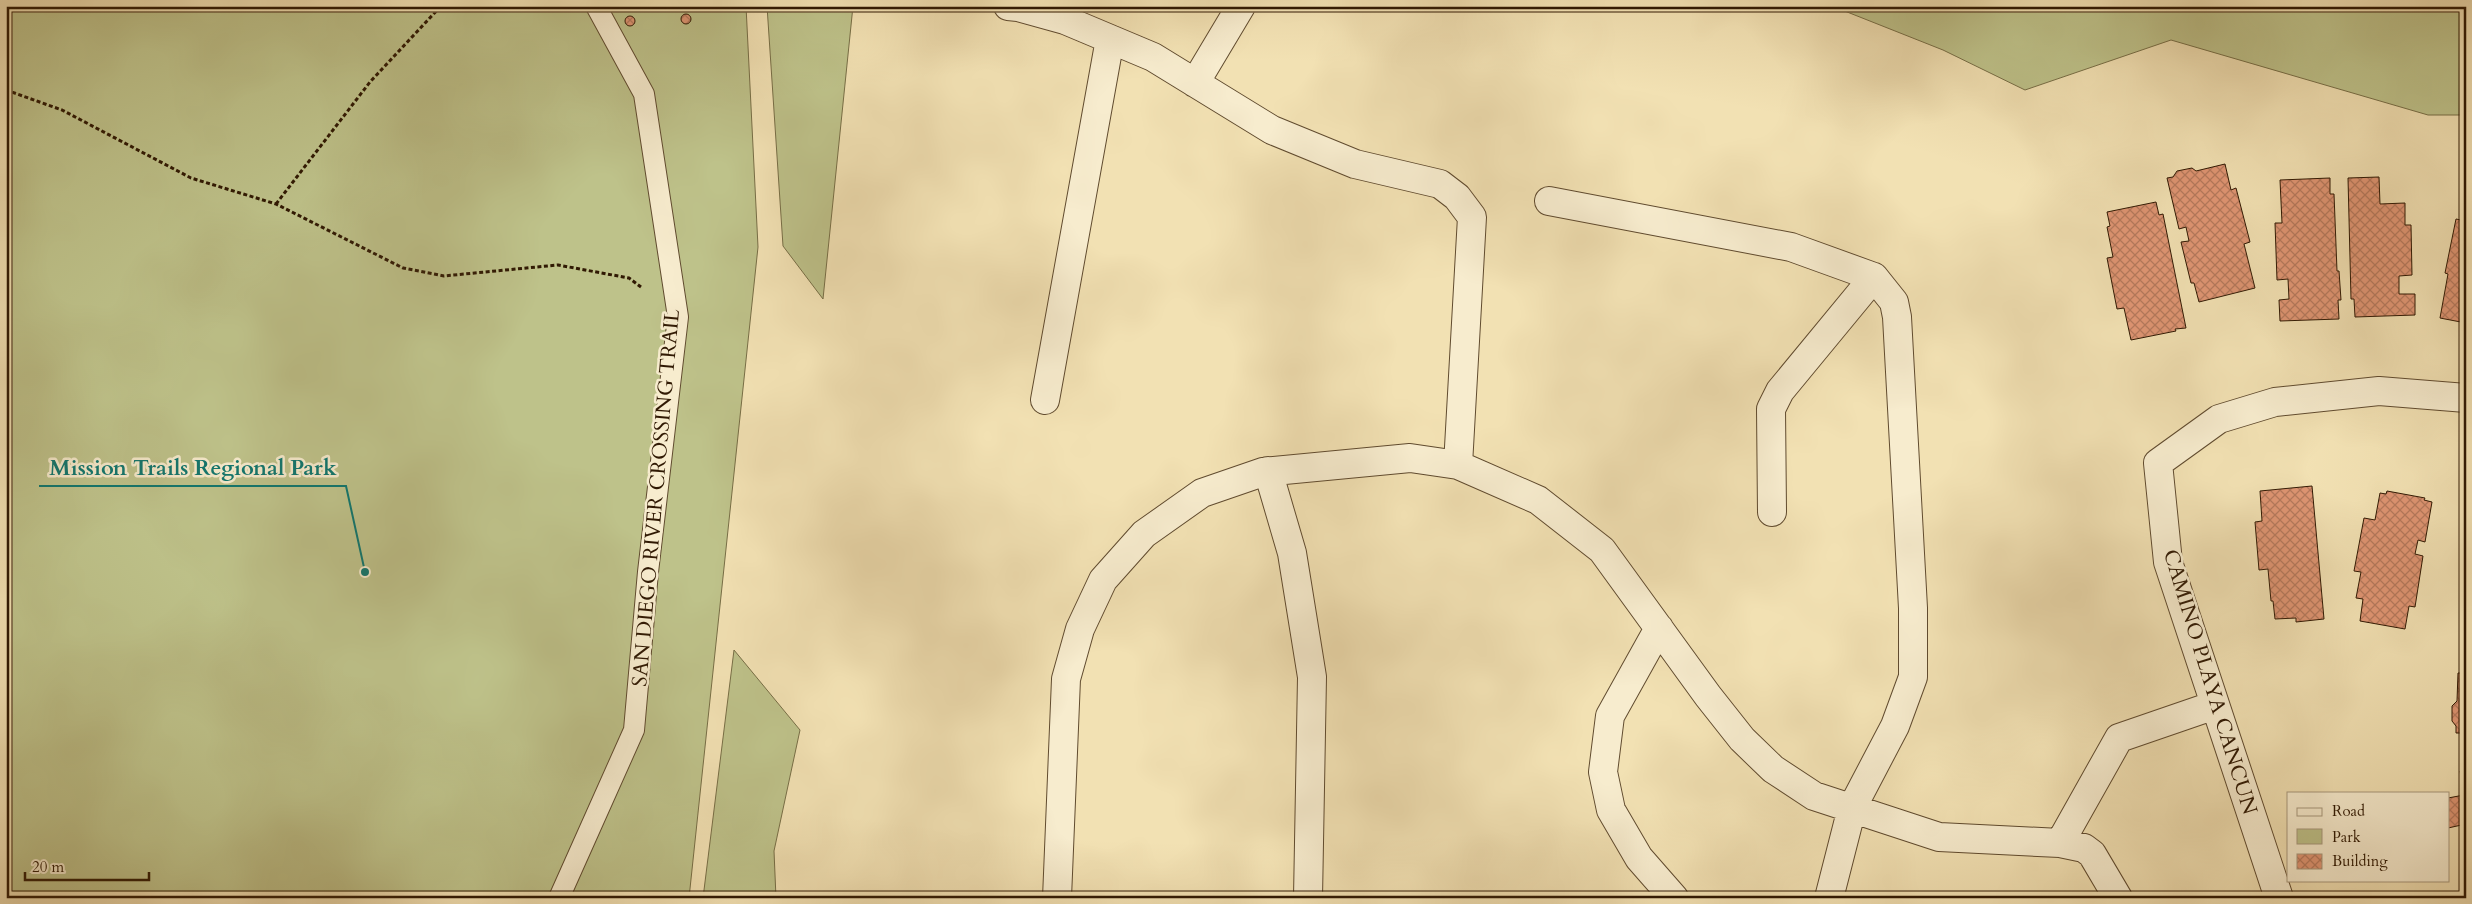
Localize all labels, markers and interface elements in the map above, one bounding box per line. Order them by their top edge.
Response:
street label: SAN DIEGO RIVER CROSSING TRAIL [625,308,687,688]
callout: Mission Trails Regional Park [39,449,346,486]
text: Mission Trails Regional Park [49,453,337,483]
street label: CAMINO PLAYA CANCUN [2156,546,2264,818]
legend [2287,792,2450,882]
text: Road [2332,801,2365,821]
text: Park [2332,827,2361,847]
scale bar [25,849,149,881]
text: Building [2332,851,2388,871]
text: 20 m [32,857,64,877]

